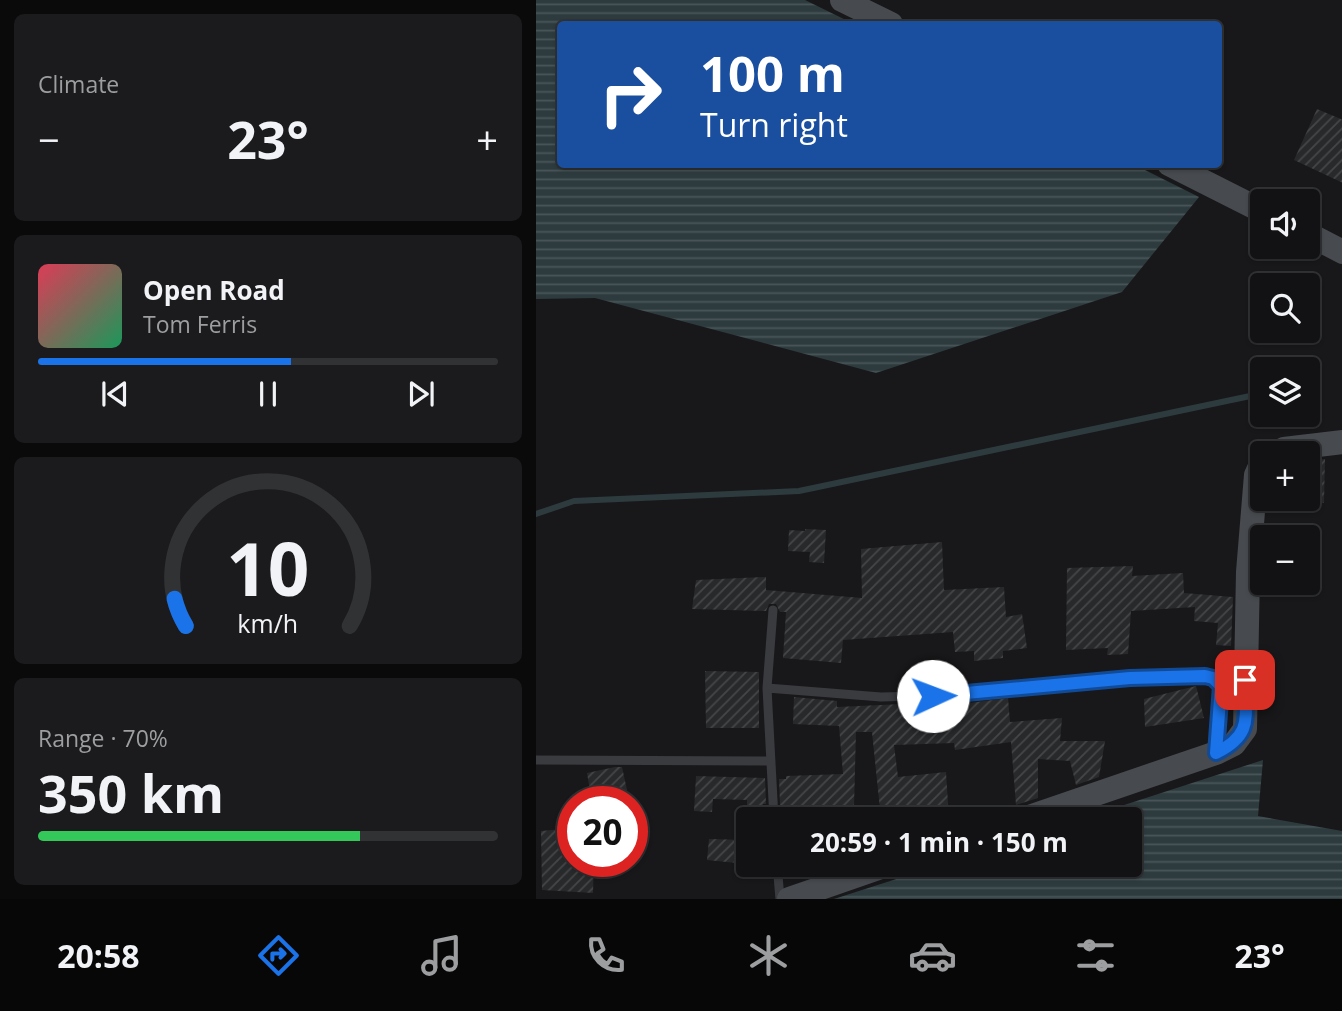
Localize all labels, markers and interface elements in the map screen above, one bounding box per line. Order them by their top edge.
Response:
text: 100 m [700,40,845,106]
icon: right [585,49,676,140]
text: Climate [38,68,119,100]
text: 23° [227,103,309,174]
text: Turn right [700,103,848,146]
text: − [38,113,60,165]
text: + [476,113,498,165]
map controls [1250,189,1320,595]
button: sound [1250,189,1320,259]
text: Open Road [143,272,285,308]
button: search [1250,273,1320,343]
text: Tom Ferris [143,308,257,340]
button: layers [1250,357,1320,427]
icon: previous [96,375,134,413]
icon: pause [249,375,287,413]
icon: next [402,375,440,413]
button: + [1250,441,1320,511]
text: 10 [226,519,310,618]
button: − [1250,525,1320,595]
text: km/h [238,606,298,640]
pin [1215,650,1275,710]
position arrow [896,659,970,733]
icon: arrive [1226,661,1264,699]
text: Range · 70% [38,722,168,754]
text: 350 km [38,757,224,828]
speed limit sign: 20 [557,786,648,877]
text: 20:59 · 1 min · 150 m [810,824,1068,860]
icon: directions [254,931,303,980]
icon: music [417,931,466,980]
icon: phone [581,931,630,980]
icon: climate [744,931,793,980]
icon: car [908,931,957,980]
icon: filters [1071,931,1120,980]
text: 20:58 [57,934,140,977]
text: 23° [1234,934,1285,977]

